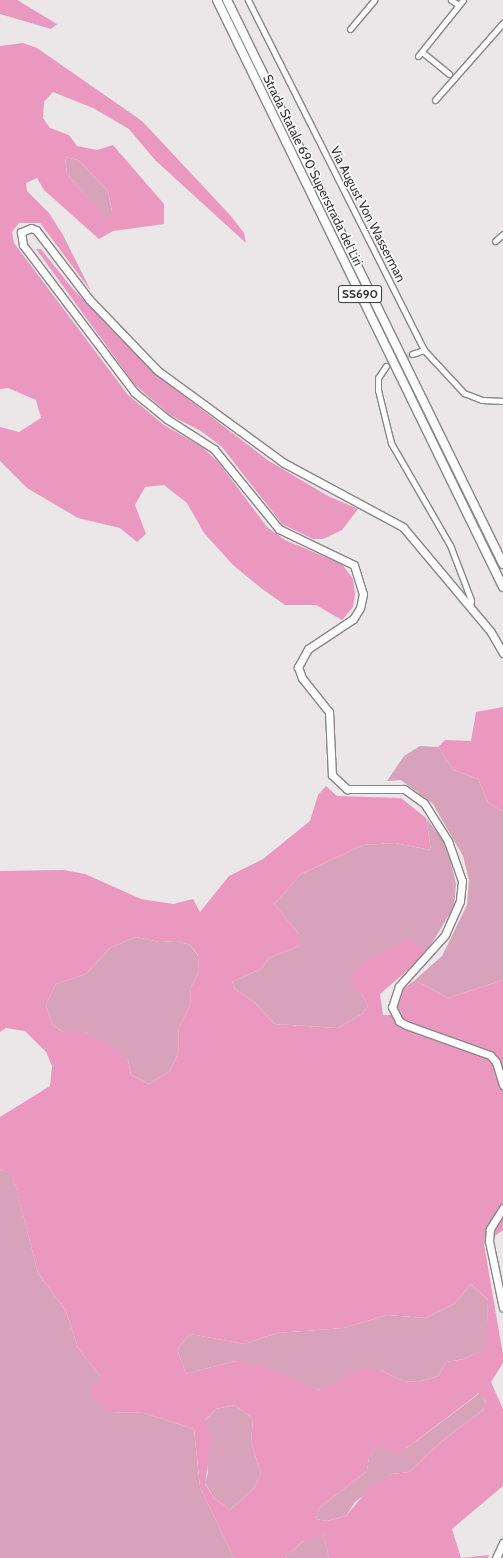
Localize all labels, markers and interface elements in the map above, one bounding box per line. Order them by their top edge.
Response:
street label: Strada Statale 690 Superstrada del Liri [260,72,366,268]
street label: Via August Von Wasserman [327,144,409,284]
road number: SS690 [338,284,382,304]

